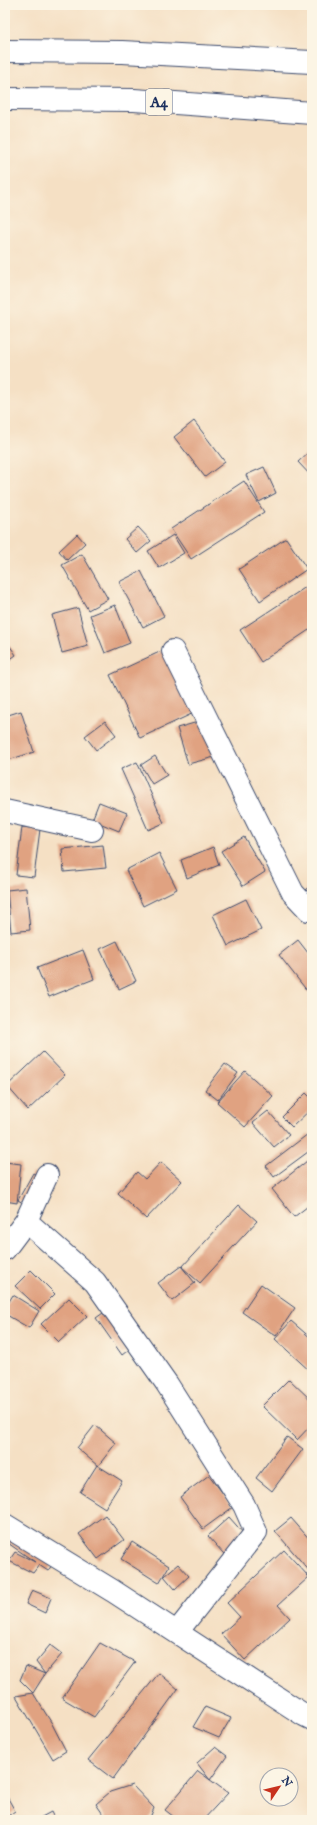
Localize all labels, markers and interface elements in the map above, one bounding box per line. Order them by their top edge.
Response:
road number: A4 [146,89,172,115]
north arrow [259,1767,299,1807]
text: N [277,1773,295,1790]

